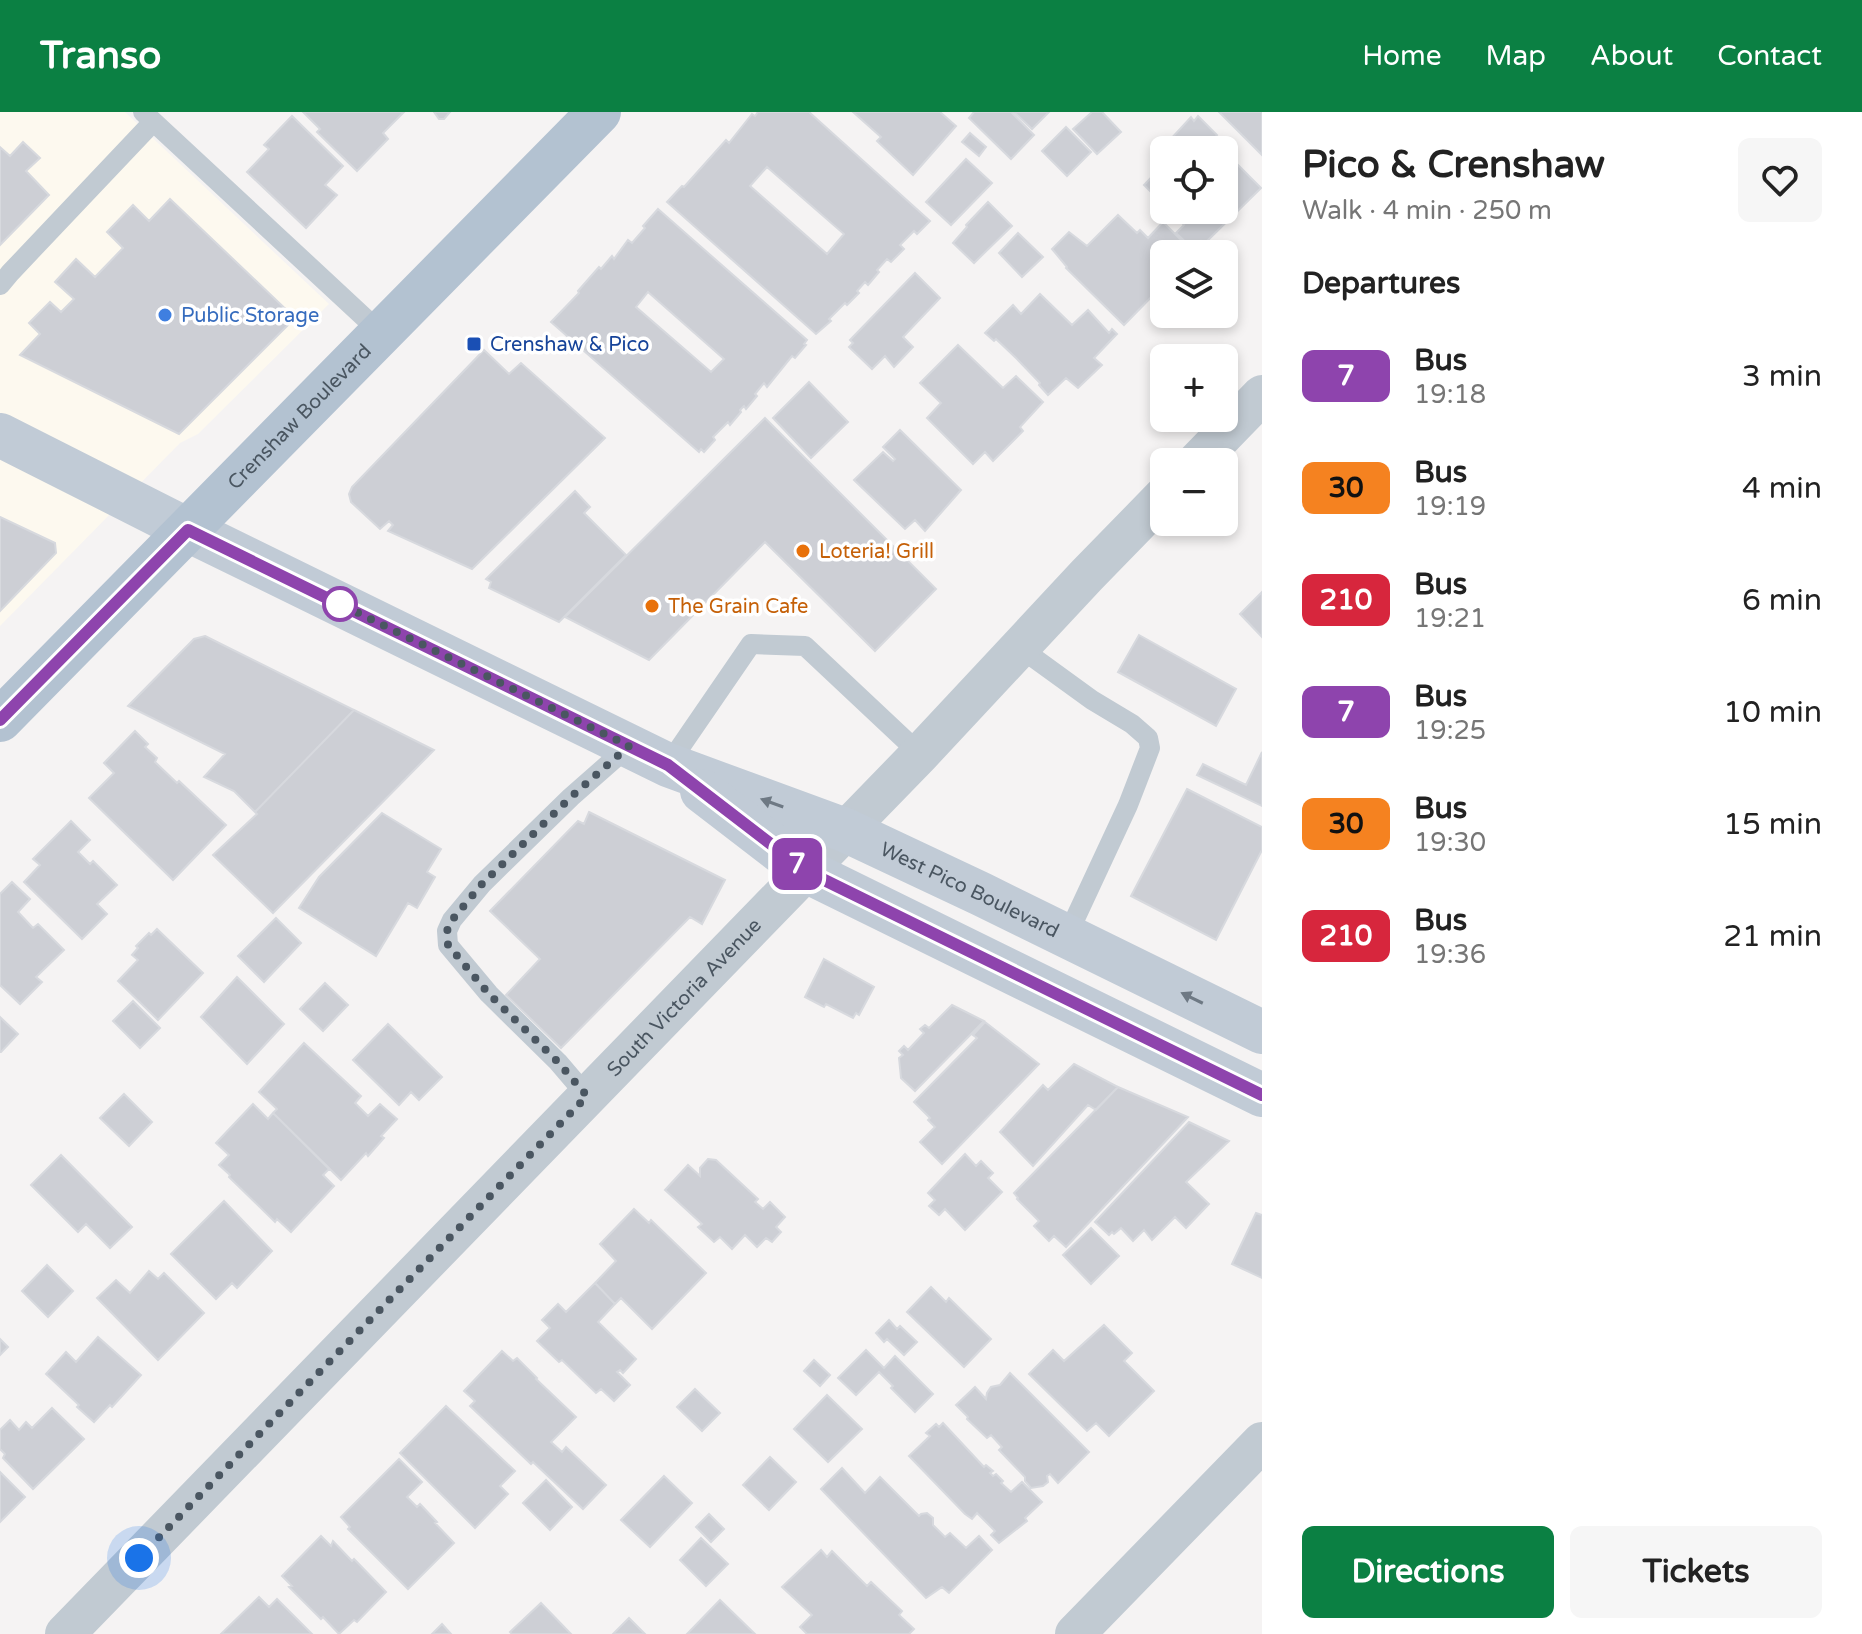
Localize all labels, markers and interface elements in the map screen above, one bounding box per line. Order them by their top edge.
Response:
text: Transo [40,33,161,79]
text: Home [1362,39,1442,73]
text: Map [1486,39,1546,73]
text: About [1590,39,1673,73]
text: Contact [1717,39,1822,73]
map controls [1150,136,1238,536]
button: locate [1150,136,1238,224]
button: heart [1738,138,1822,222]
text: Pico & Crenshaw [1302,142,1605,188]
text: Walk · 4 min · 250 m [1302,195,1552,226]
button: layers [1150,240,1238,328]
text: Departures [1302,265,1460,302]
place label: Public Storage [181,304,319,328]
marker: Public Storage [156,306,174,324]
place label: Crenshaw & Pico [490,333,649,357]
marker: Crenshaw & Pico [465,335,483,353]
street label: Crenshaw Boulevard [223,339,377,495]
text: Bus [1414,342,1467,379]
button: + [1150,344,1238,432]
text: 3 min [1742,358,1822,395]
text: 7 [1337,359,1355,393]
text: 19:18 [1414,379,1486,410]
button: − [1150,448,1238,536]
text: Bus [1414,454,1467,491]
text: 4 min [1742,470,1822,507]
text: 30 [1328,471,1364,505]
text: 19:19 [1414,491,1486,522]
place label: Loteria! Grill [819,540,934,564]
marker: Loteria! Grill [794,542,812,560]
text: Bus [1414,566,1467,603]
text: 6 min [1742,582,1822,619]
text: 210 [1320,583,1372,617]
unlabelled marker [323,587,357,621]
place label: The Grain Cafe [668,595,808,619]
marker: The Grain Cafe [643,597,661,615]
text: 19:21 [1414,603,1486,634]
text: Bus [1414,678,1467,715]
text: 10 min [1723,694,1822,731]
text: 7 [1337,695,1355,729]
text: 19:25 [1414,715,1486,746]
text: Bus [1414,790,1467,827]
one-way arrow [760,796,784,809]
text: 15 min [1723,806,1822,843]
text: 30 [1328,807,1364,841]
text: 19:30 [1414,827,1486,858]
street label: West Pico Boulevard [876,837,1063,943]
line badge: 7 [771,838,823,890]
text: 7 [788,847,806,881]
text: Bus [1414,902,1467,939]
street label: South Victoria Avenue [602,914,767,1082]
text: 21 min [1723,918,1822,955]
text: 210 [1320,919,1372,953]
text: 19:36 [1414,939,1486,970]
one-way arrow [1181,991,1204,1005]
button: Directions [1302,1526,1554,1618]
button: Tickets [1570,1526,1822,1618]
your location [119,1538,159,1578]

